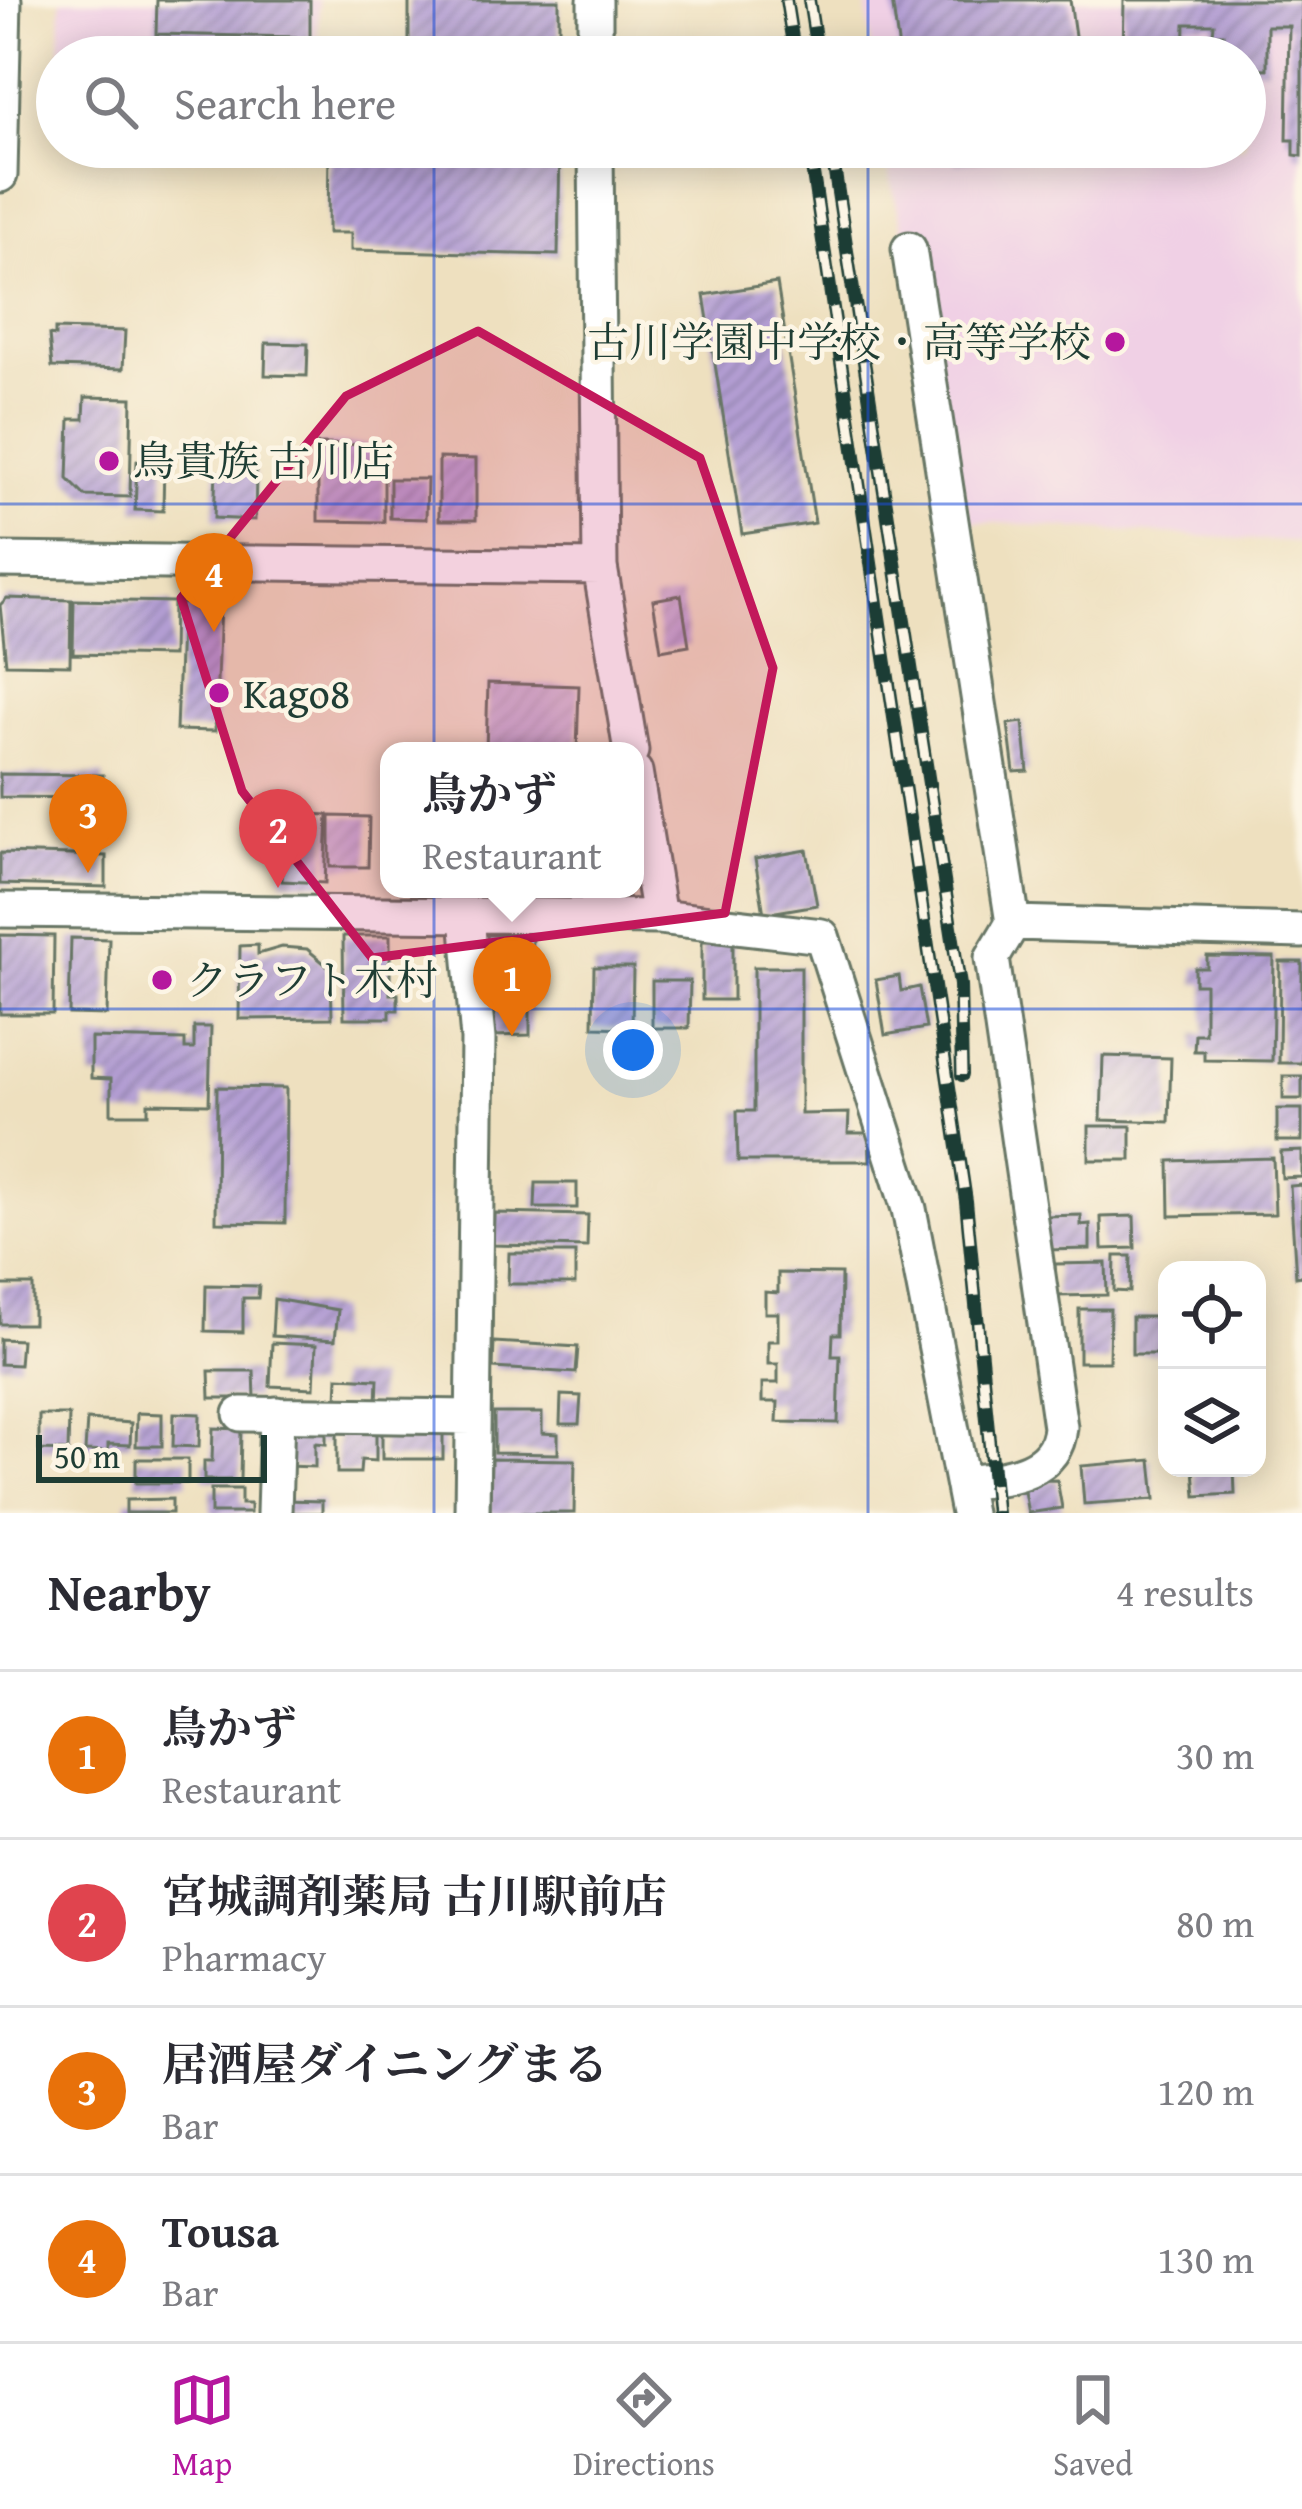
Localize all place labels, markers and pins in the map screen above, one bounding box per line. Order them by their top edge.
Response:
place label: 古川学園中学校・高等学校 [587,311,1091,372]
marker: 古川学園中学校・高等学校 [1102,329,1128,355]
place label: 鳥貴族 古川店 [133,430,394,491]
marker: 鳥貴族 古川店 [96,448,122,474]
pin: 4 [175,533,253,632]
place label: Kago8 [243,662,350,723]
marker: Kago8 [206,680,232,706]
pin: 3 [49,774,127,873]
pin: 2 [239,789,317,888]
pin: 1 [473,937,551,1036]
place label: クラフト木村 [186,949,438,1010]
marker: クラフト木村 [149,967,175,993]

